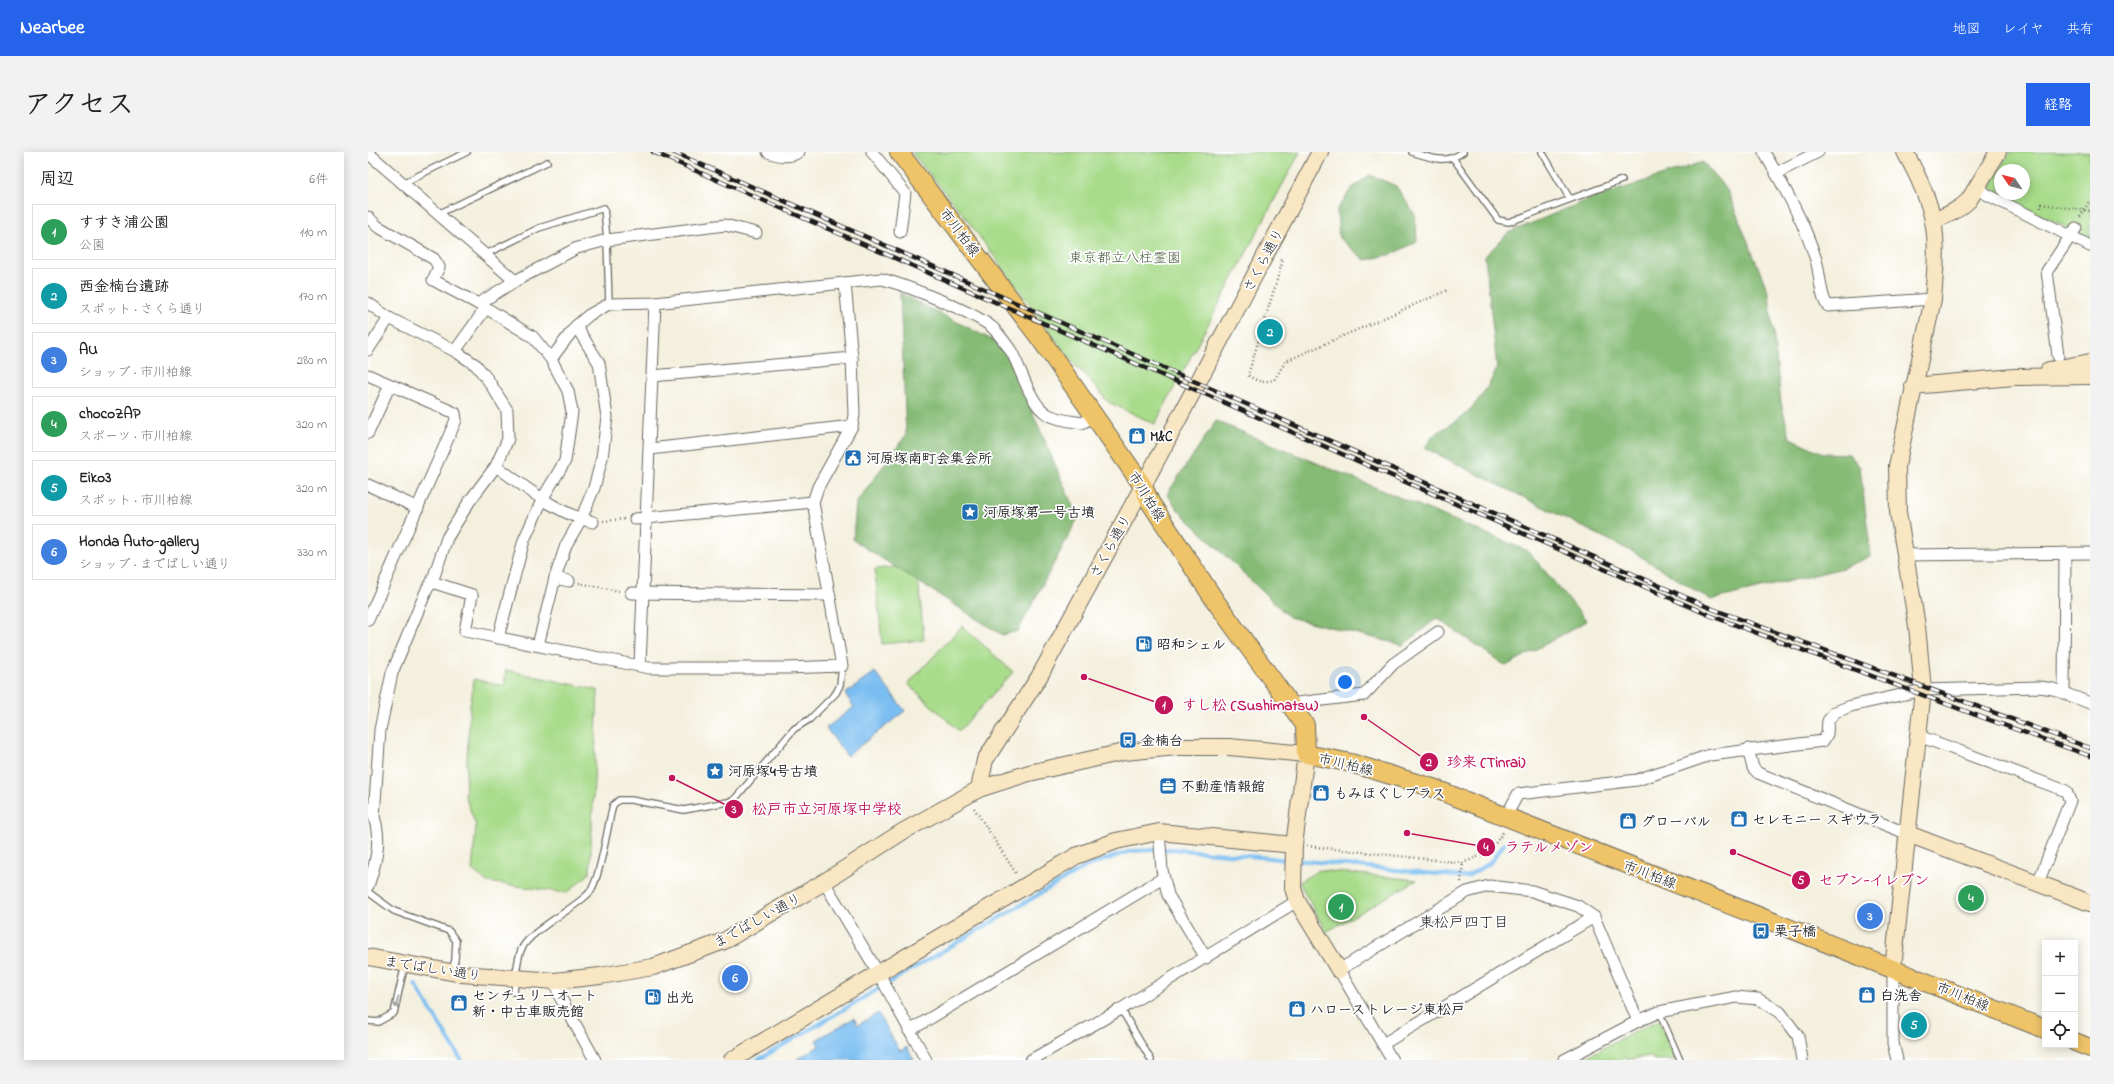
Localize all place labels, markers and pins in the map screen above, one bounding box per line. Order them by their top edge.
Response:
pin: 2 [1257,317,1283,347]
shop icon: M&C [1127,426,1147,446]
place label: M&C [1150,427,1173,448]
public building icon: 河原塚南町会集会所 [843,448,863,468]
place label: 河原塚南町会集会所 [866,449,992,470]
place icon: 河原塚第一号古墳 [960,502,980,522]
place label: 河原塚第一号古墳 [983,503,1095,524]
fuel station icon: 昭和シェル [1134,634,1154,654]
place label: 昭和シェル [1157,635,1226,656]
callout: すし松 (Sushimatsu) [1154,691,1326,718]
bus stop icon: 金楠台 [1118,730,1138,750]
place label: 金楠台 [1141,731,1183,752]
callout: 珍来 (Tinrai) [1419,748,1533,775]
place icon: 河原塚4号古墳 [705,761,725,781]
place label: 河原塚4号古墳 [728,762,818,783]
office icon: 不動産情報館 [1158,776,1178,796]
place label: 不動産情報館 [1181,777,1265,798]
shop icon: もみほぐしプラス [1311,783,1331,803]
place label: もみほぐしプラス [1334,784,1445,805]
callout: 松戸市立河原塚中学校 [724,795,910,822]
shop icon: セレモニー スギウラ [1729,809,1749,829]
place label: セレモニー スギウラ [1752,810,1882,831]
shop icon: グローバル [1618,811,1638,831]
place label: グローバル [1641,812,1711,833]
callout: ラテルメゾン [1476,834,1602,861]
callout: セブン-イレブン [1791,867,1937,894]
pin: 4 [1958,883,1984,913]
pin: 1 [1328,892,1354,922]
pin: 3 [1857,901,1883,931]
bus stop icon: 栗子橋 [1751,921,1771,941]
place label: 栗子橋 [1774,922,1816,943]
pin: 6 [722,963,748,993]
shop icon: 白洗舎 [1857,985,1877,1005]
place label: センチュリーオート 新・中古車販売館 [472,986,597,1023]
place label: 白洗舎 [1880,986,1922,1007]
fuel station icon: 出光 [643,987,663,1007]
place label: 出光 [666,988,694,1009]
shop icon: センチュリーオート 新・中古車販売館 [449,993,469,1013]
shop icon: ハローストレージ東松戸 [1287,999,1307,1019]
place label: ハローストレージ東松戸 [1310,1000,1465,1021]
pin: 5 [1901,1010,1927,1040]

